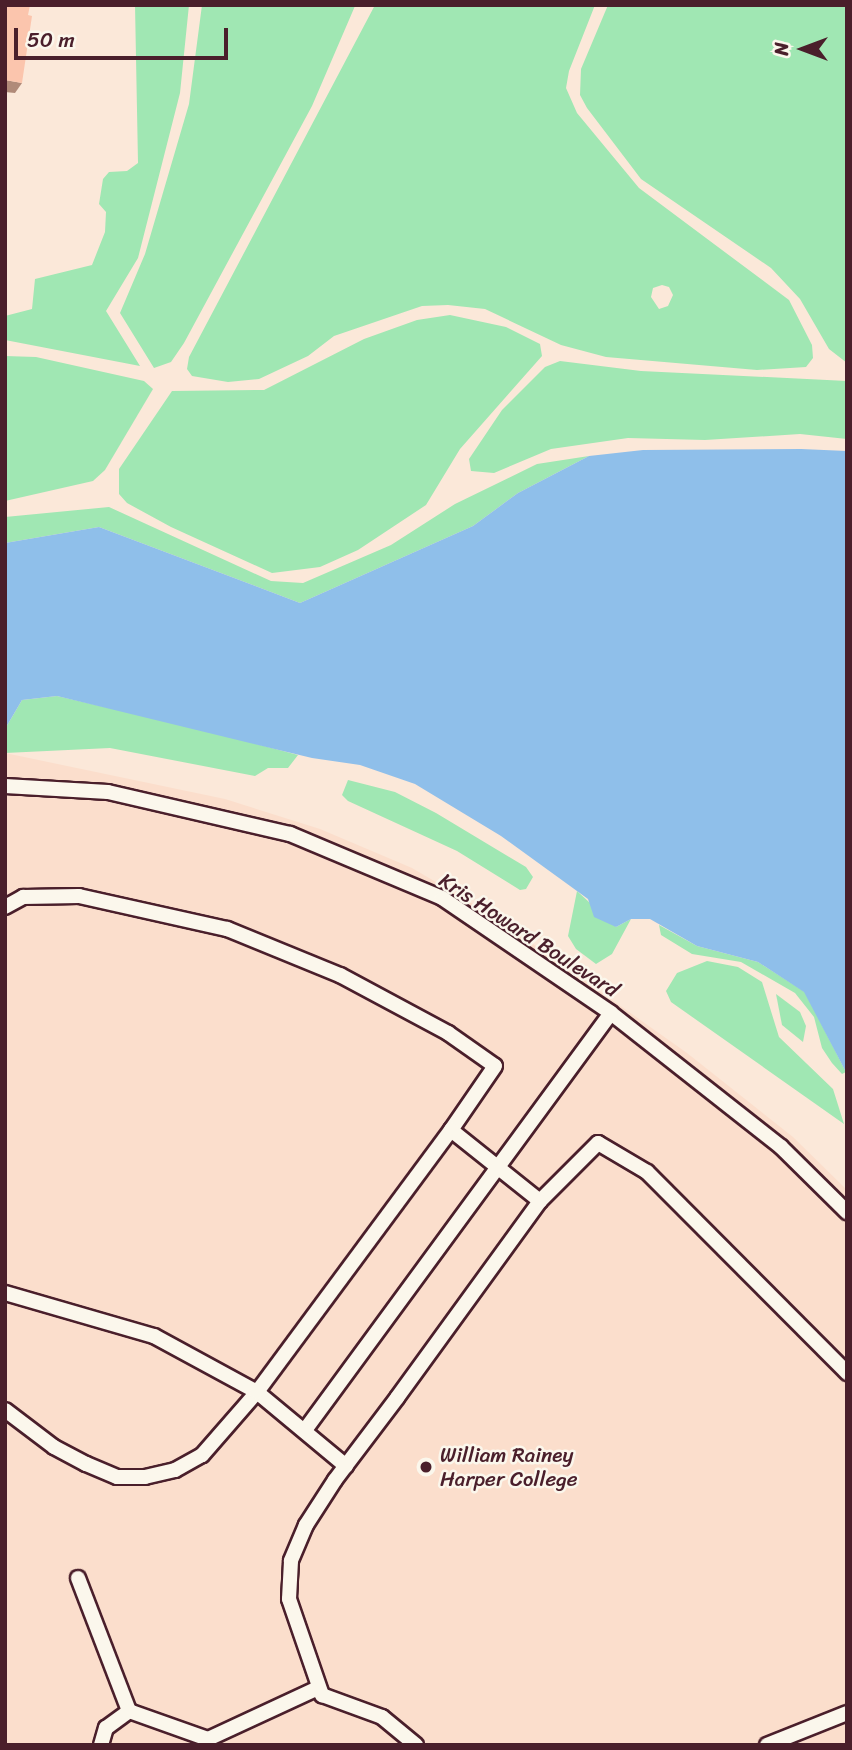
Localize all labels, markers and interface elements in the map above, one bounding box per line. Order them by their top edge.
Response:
scale bar [18,14,231,58]
north arrow [768,14,838,84]
text: 50 m [27,21,75,59]
text: N [765,42,798,56]
street label: Kris Howard Boulevard [434,867,624,1003]
place label: William Rainey Harper College [440,1442,577,1492]
marker: William Rainey Harper College [418,1459,434,1475]

